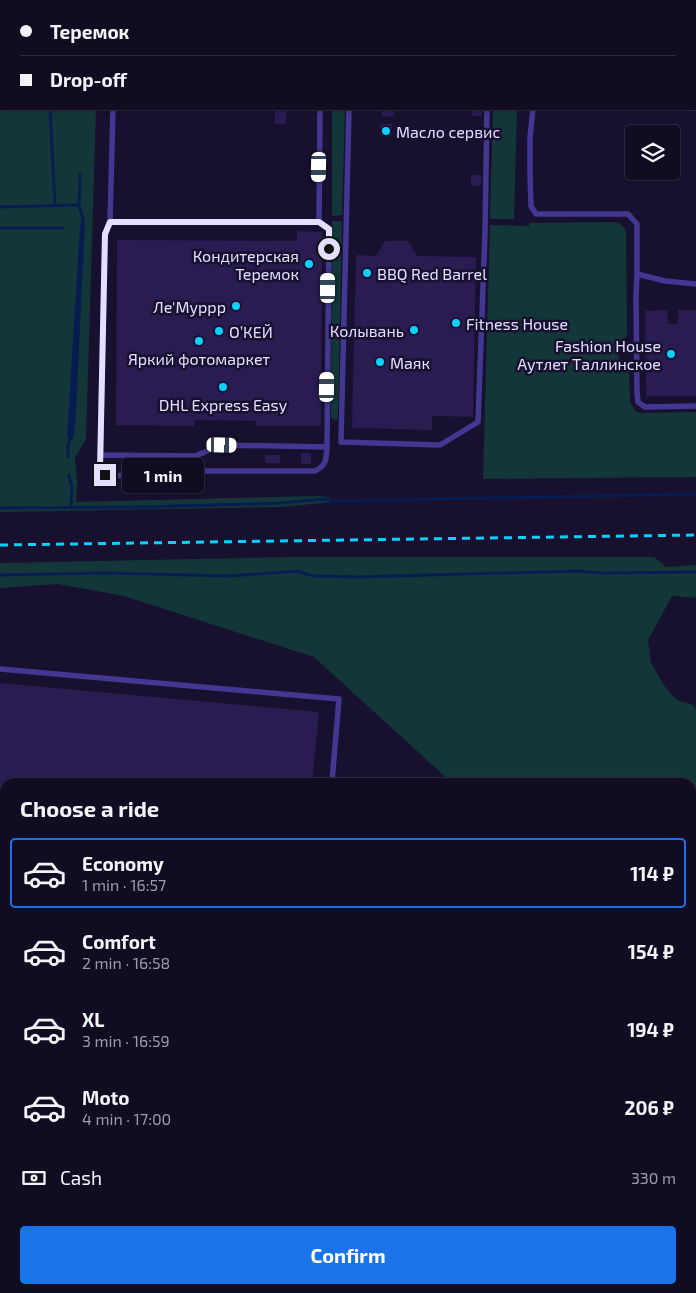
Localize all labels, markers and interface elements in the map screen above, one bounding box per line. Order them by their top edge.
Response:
text: Теремок [50,20,129,43]
text: Drop-off [50,68,127,91]
place label: Масло сервис [396,122,500,141]
marker: Масло сервис [380,125,392,137]
map controls [625,125,680,180]
button: layers [625,125,680,180]
car [311,152,326,182]
route start [318,238,340,260]
place label: Кондитерская Теремок [193,246,299,283]
marker: Кондитерская Теремок [303,258,315,270]
place label: BBQ Red Barrel [377,264,487,284]
marker: BBQ Red Barrel [361,267,373,279]
car [320,273,335,303]
place label: Ле'Муррр [153,297,226,317]
marker: Ле'Муррр [230,300,242,312]
place label: Fitness House [466,314,568,333]
marker: Fitness House [450,317,462,329]
place label: Колывань [330,321,404,340]
place label: О’КЕЙ [229,322,273,341]
marker: Колывань [408,324,420,336]
marker: О’КЕЙ [213,325,225,337]
marker: Яркий фотомаркет [193,335,205,347]
place label: Fashion House Аутлет Таллинское [517,336,661,374]
marker: Fashion House Аутлет Таллинское [665,348,677,360]
place label: Яркий фотомаркет [128,349,270,368]
place label: Маяк [390,353,431,372]
marker: Маяк [374,356,386,368]
car [319,372,334,402]
marker: DHL Express Easy [217,381,229,393]
place label: DHL Express Easy [159,395,288,414]
car [206,437,237,453]
callout: 1 min [122,458,205,492]
route end [94,464,116,486]
text: 1 min [144,466,182,485]
text: Choose a ride [20,795,159,821]
icon: car [22,851,67,896]
text: Economy [82,852,164,875]
text: 114 ₽ [630,862,674,885]
text: 1 min · 16:57 [82,875,166,894]
icon: car [22,929,67,974]
text: Comfort [82,930,156,953]
text: 154 ₽ [628,940,674,963]
text: 2 min · 16:58 [82,953,170,972]
icon: car [22,1007,67,1052]
text: XL [82,1008,104,1031]
text: 194 ₽ [627,1018,674,1041]
text: 3 min · 16:59 [82,1031,170,1050]
icon: car [22,1085,67,1130]
text: Moto [82,1086,130,1109]
text: 206 ₽ [624,1096,674,1119]
text: 4 min · 17:00 [82,1109,171,1128]
icon: cash [20,1164,48,1192]
text: Cash [60,1166,102,1189]
text: 330 m [631,1168,676,1187]
button: Confirm [20,1226,676,1284]

